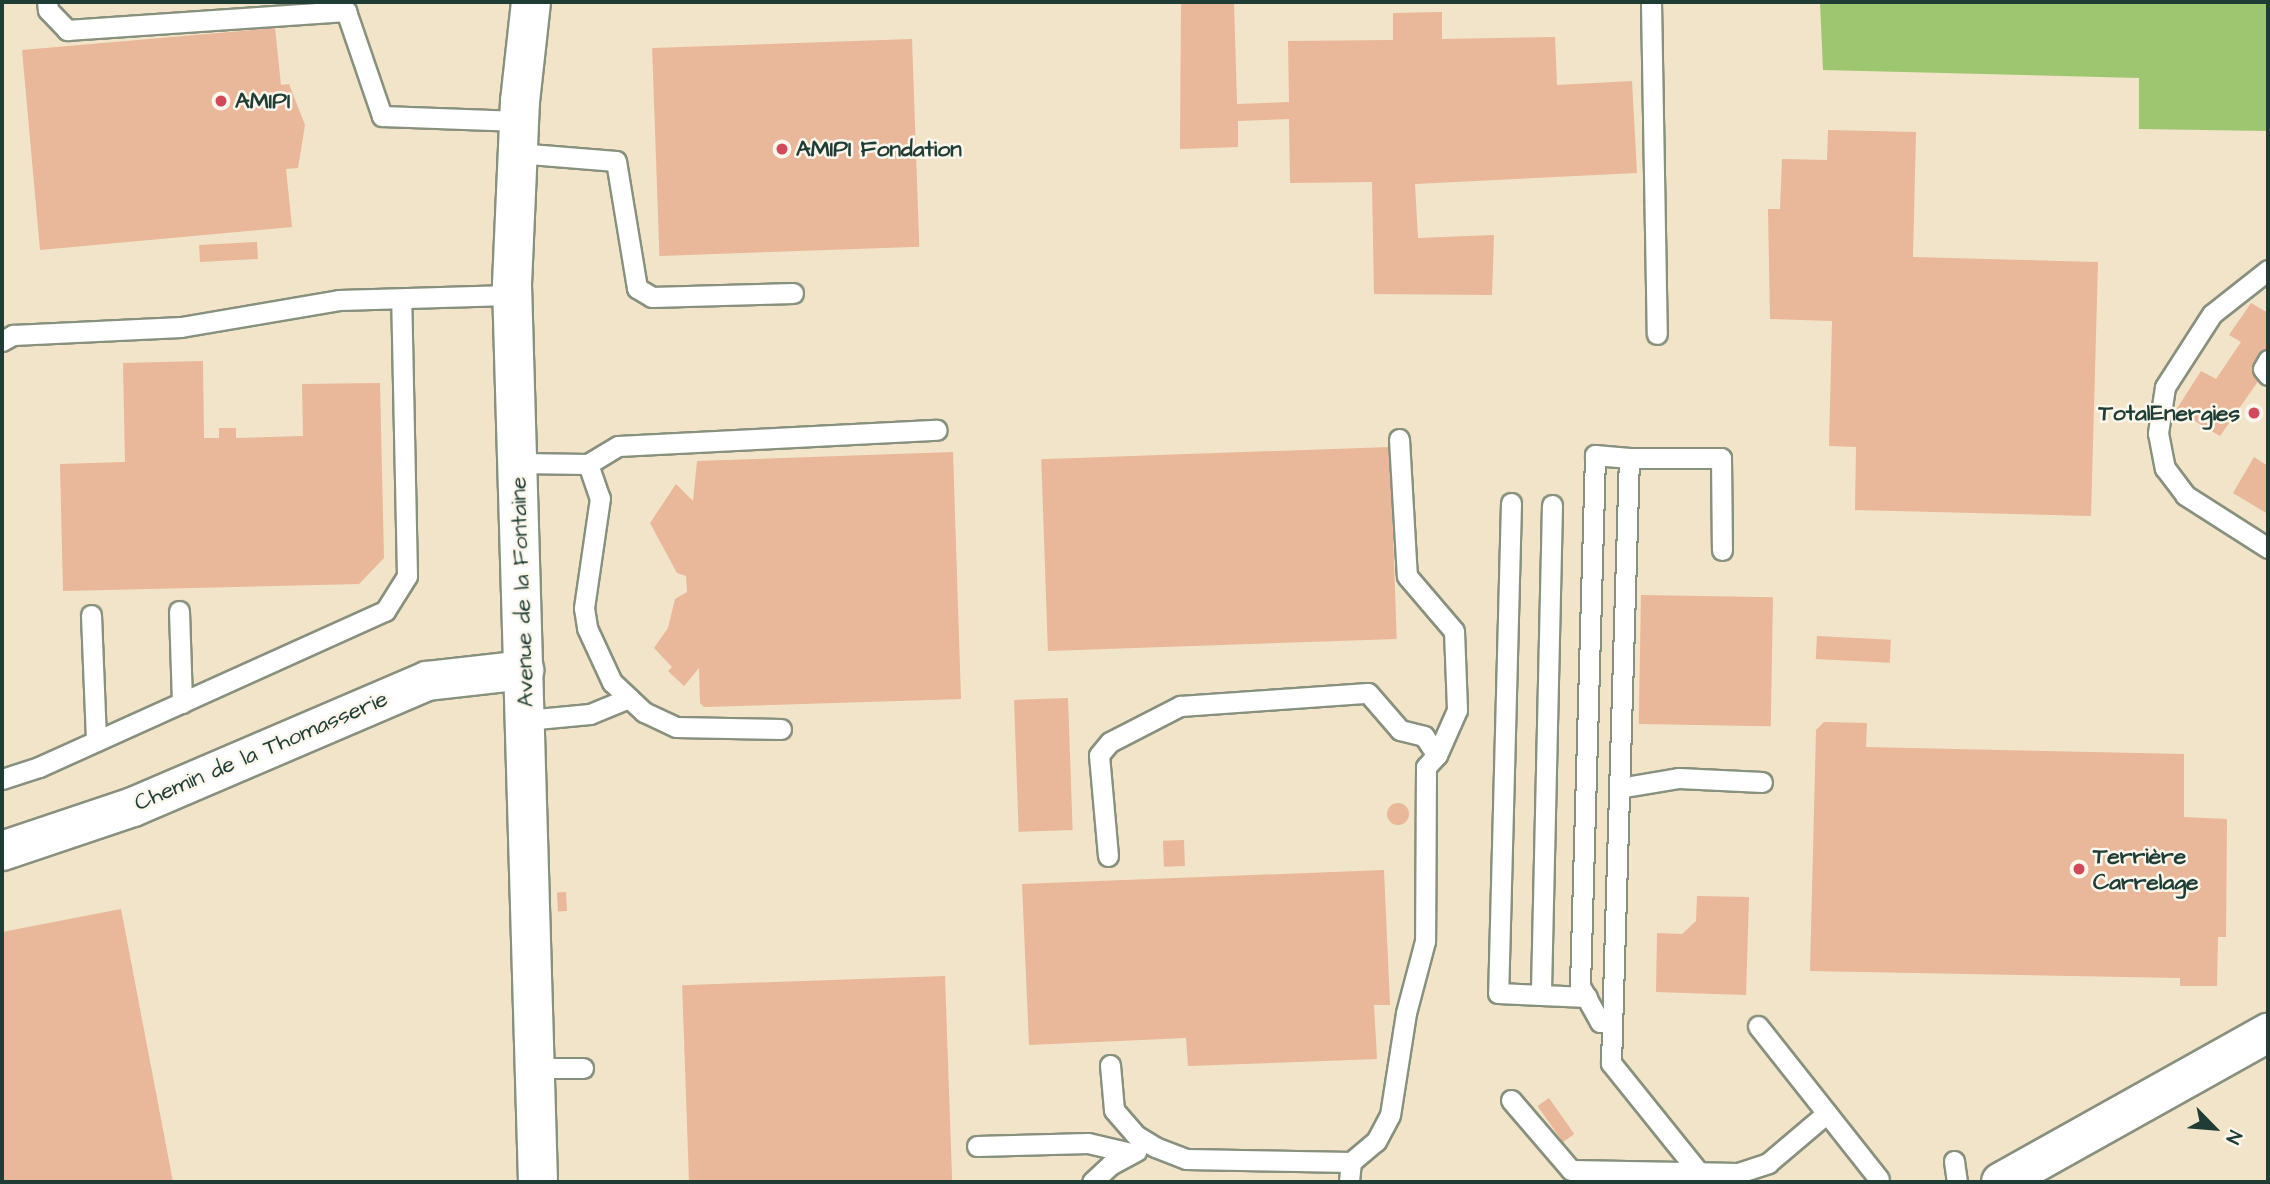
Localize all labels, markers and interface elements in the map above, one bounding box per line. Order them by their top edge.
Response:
place label: AMIPI [235,87,290,115]
marker: AMIPI [213,93,229,109]
place label: AMIPI Fondation [796,135,962,163]
marker: AMIPI Fondation [774,141,790,157]
place label: TotalEnergies [2099,399,2240,427]
marker: TotalEnergies [2246,405,2262,421]
street label: Avenue de la Fontaine [504,476,540,708]
street label: Chemin de la Thomasserie [130,685,392,817]
place label: Terrière Carrelage [2093,842,2198,896]
marker: Terrière Carrelage [2071,861,2087,877]
north arrow [2179,1093,2249,1163]
text: N [2219,1126,2248,1148]

